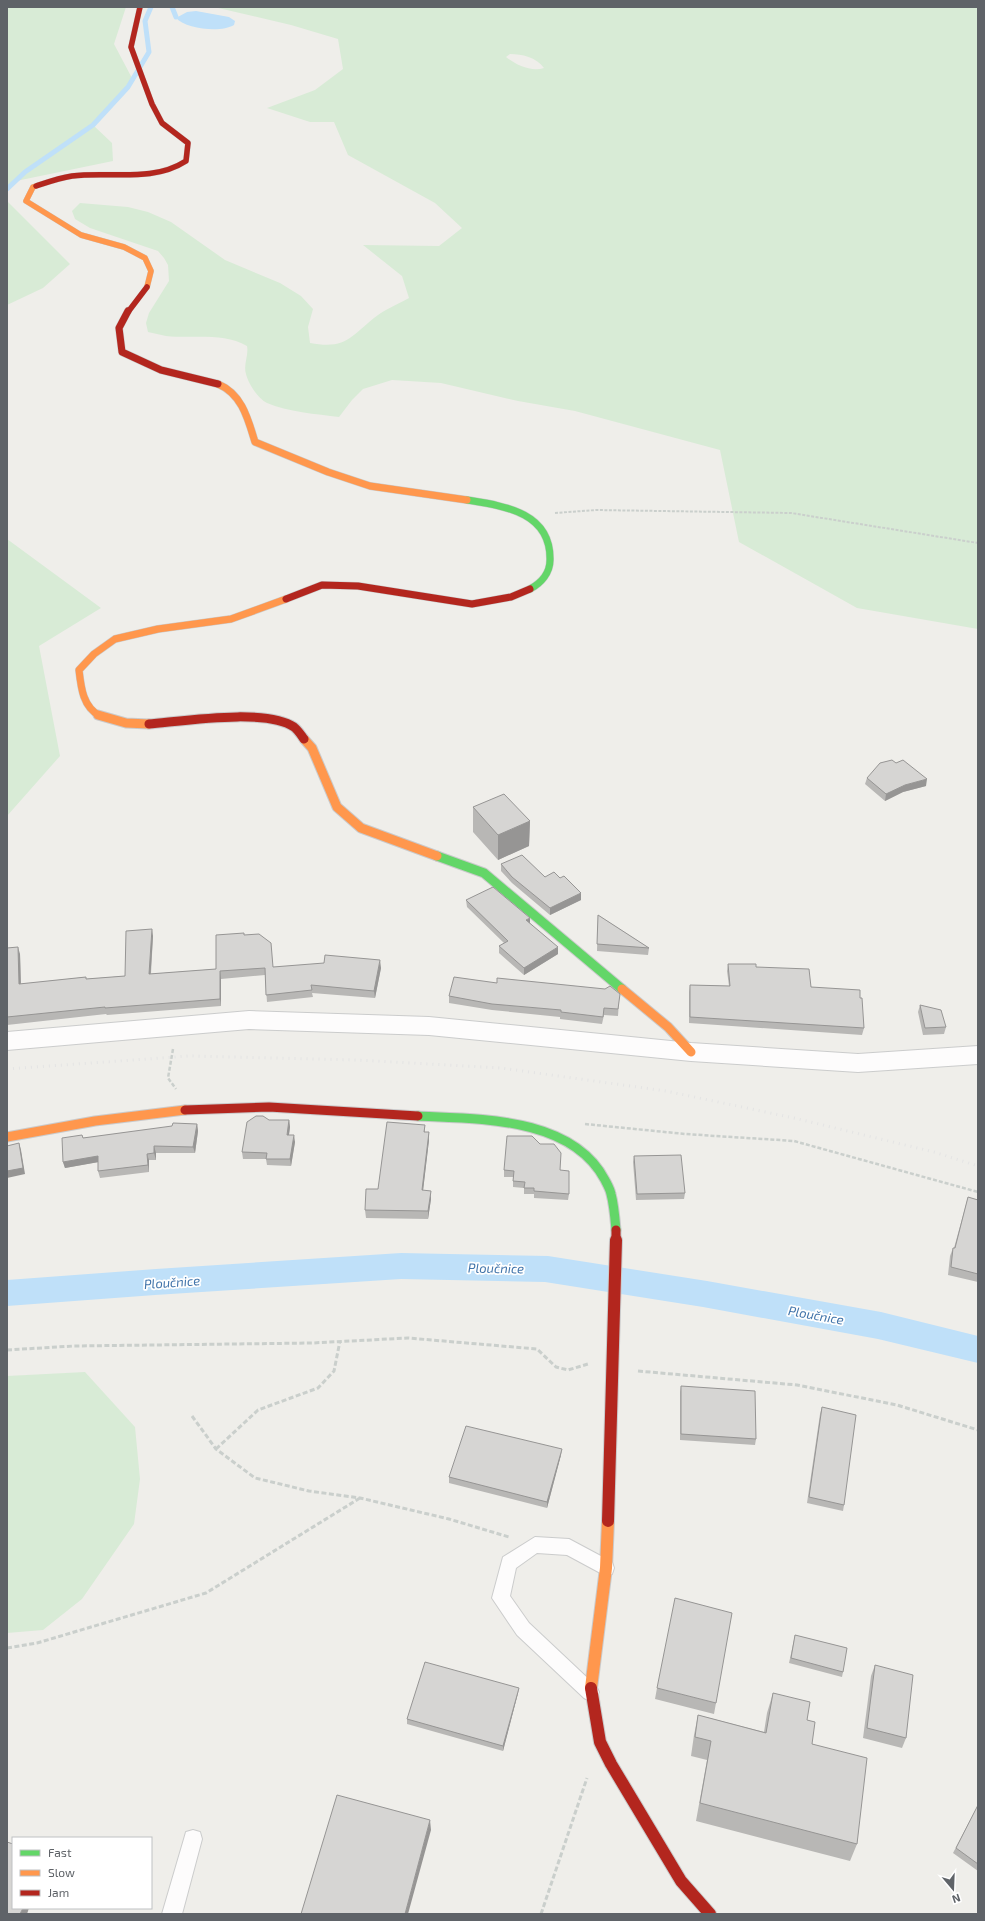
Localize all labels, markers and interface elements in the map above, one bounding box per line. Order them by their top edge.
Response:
water label: Ploučnice [468,1260,524,1276]
water label: Ploučnice [143,1272,201,1292]
water label: Ploučnice [787,1302,845,1328]
legend [12,1837,152,1909]
text: Fast [48,1845,72,1859]
text: Slow [48,1865,75,1879]
north arrow [933,1869,973,1909]
text: Jam [48,1885,69,1899]
text: N [950,1891,962,1906]

